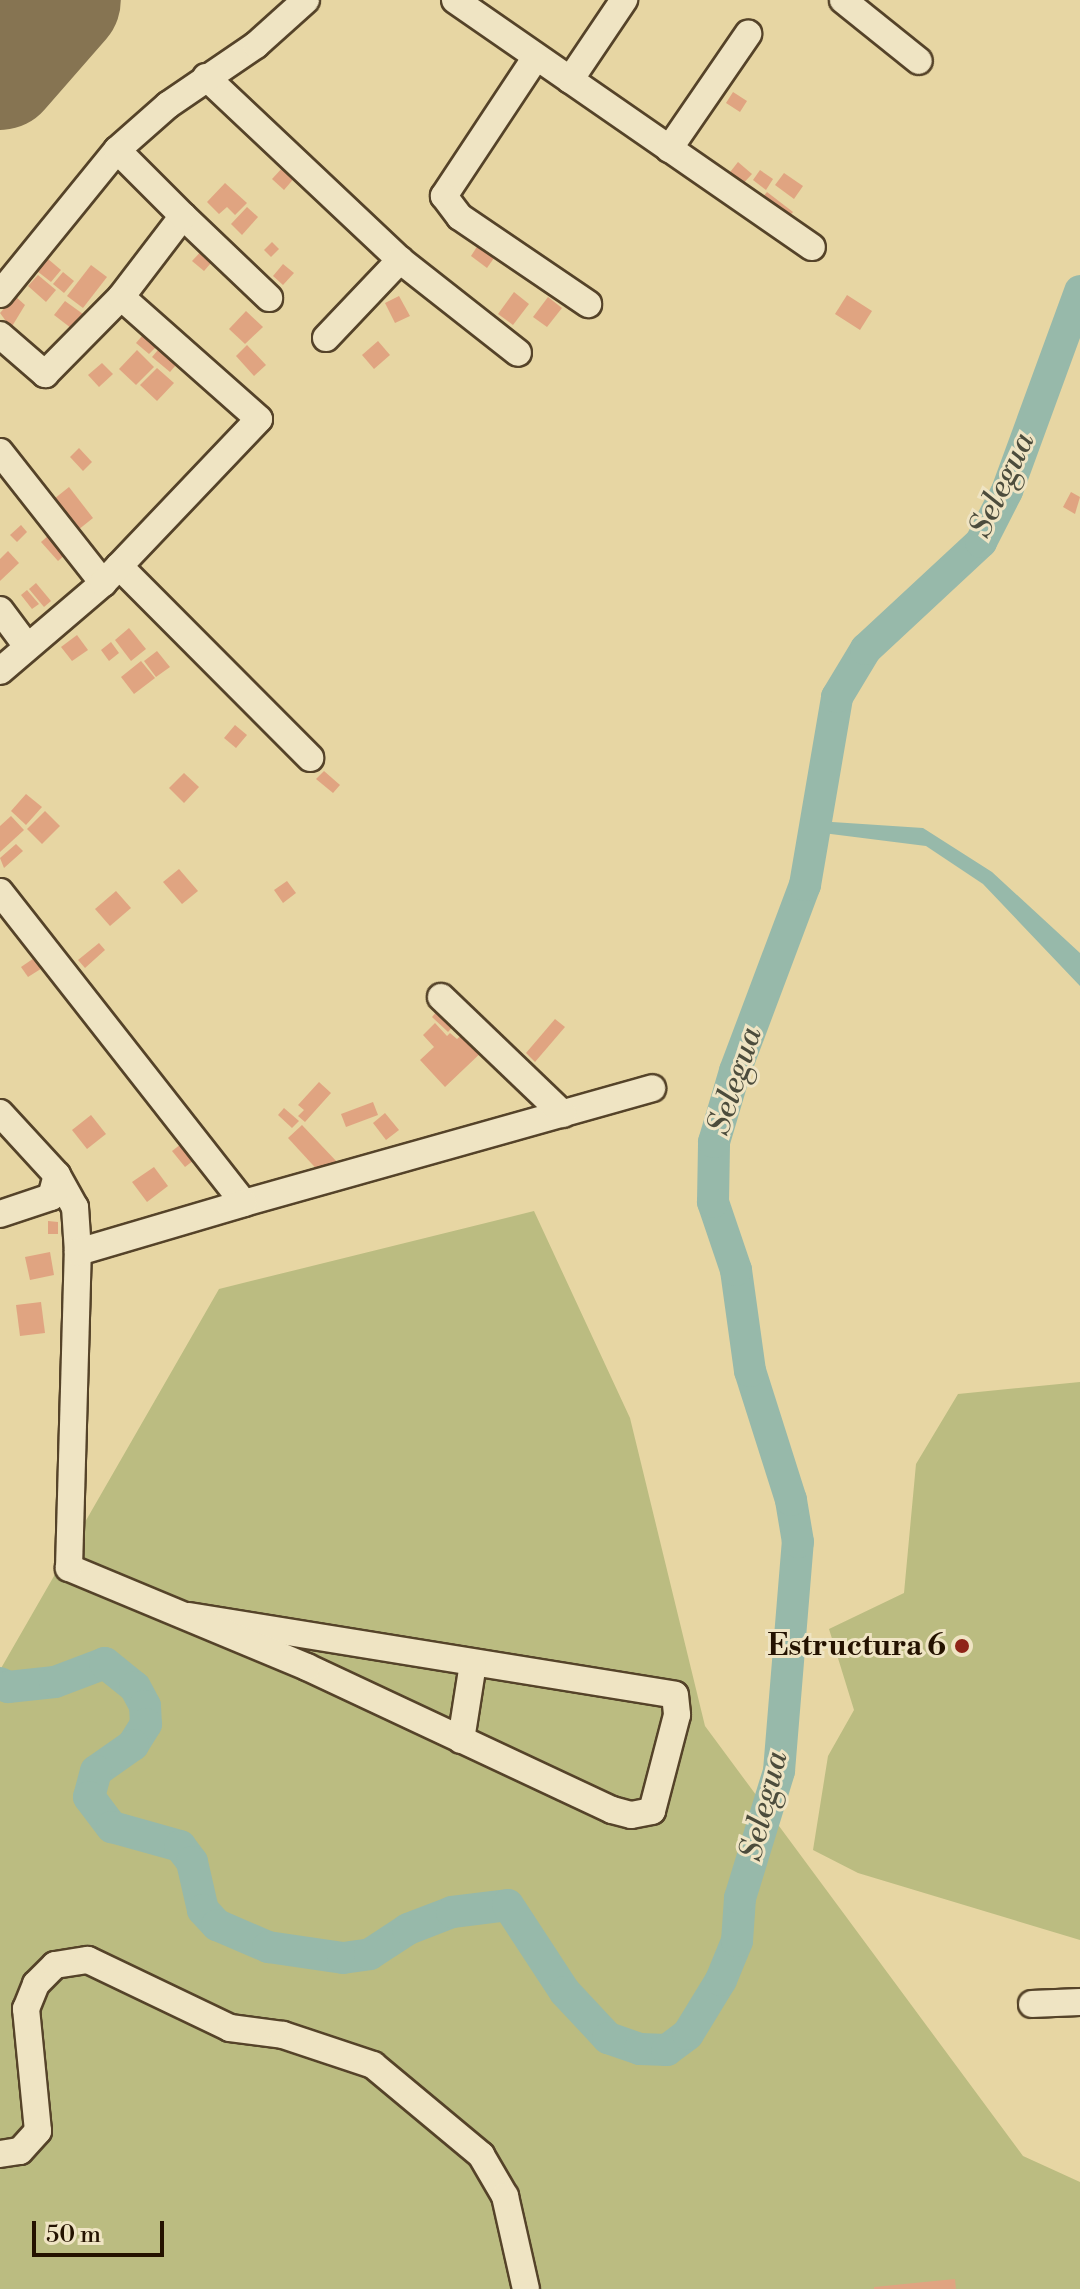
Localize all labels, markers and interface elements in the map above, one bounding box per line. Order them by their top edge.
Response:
water label: Selegua [961,426,1043,544]
water label: Selegua [700,1022,770,1140]
place label: Estructura 6 [768,1628,946,1664]
marker: Estructura 6 [953,1637,971,1655]
water label: Selegua [732,1747,796,1865]
scale bar [36,2205,168,2255]
text: 50 m [46,2220,101,2250]

